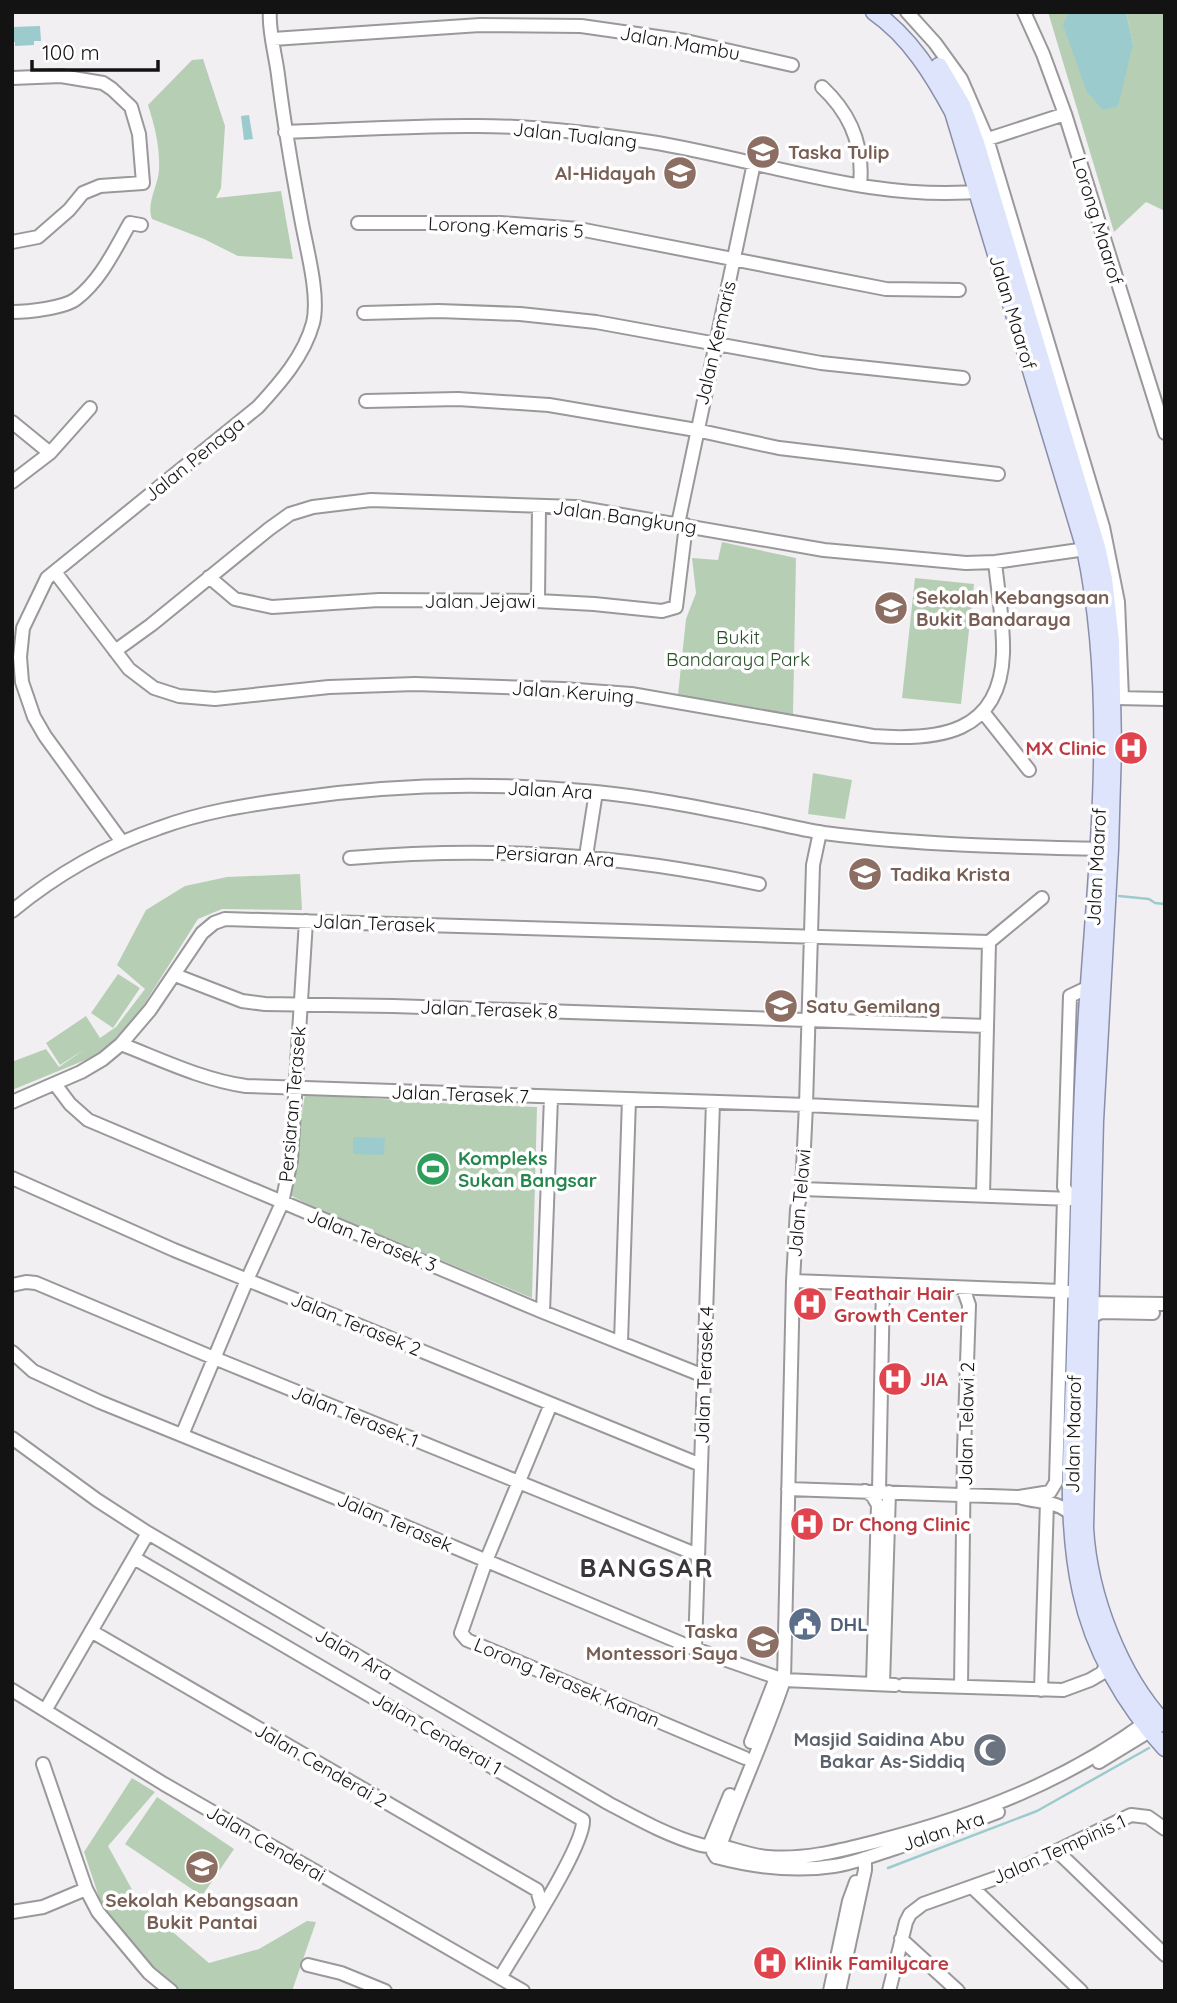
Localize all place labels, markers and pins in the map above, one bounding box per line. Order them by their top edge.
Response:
school or university icon: Taska Tulip [744,133,782,171]
place label: Taska Tulip [788,140,889,164]
school or university icon: Al-Hidayah [661,154,699,192]
place label: Al-Hidayah [555,161,656,185]
place label: Sekolah Kebangsaan Bukit Bandaraya [916,585,1109,631]
school or university icon: Sekolah Kebangsaan Bukit Bandaraya [872,589,910,627]
hospital icon: MX Clinic [1112,729,1150,767]
place label: MX Clinic [1025,736,1106,760]
school or university icon: Tadika Krista [846,855,884,893]
place label: Tadika Krista [890,862,1010,886]
school or university icon: Satu Gemilang [762,987,800,1025]
place label: Satu Gemilang [806,994,940,1018]
place label: Kompleks Sukan Bangsar [458,1146,597,1192]
sports icon: Kompleks Sukan Bangsar [414,1150,452,1188]
place label: Feathair Hair Growth Center [834,1281,968,1327]
hospital icon: Feathair Hair Growth Center [791,1285,829,1323]
hospital icon: JIA [876,1360,914,1398]
place label: JIA [920,1367,948,1391]
hospital icon: Dr Chong Clinic [788,1505,826,1543]
place label: Dr Chong Clinic [832,1512,970,1536]
public building icon: DHL [786,1605,824,1643]
place label: DHL [830,1612,868,1636]
place label: Taska Montessori Saya [586,1619,738,1665]
school or university icon: Taska Montessori Saya [744,1623,782,1661]
place label: Masjid Saidina Abu Bakar As-Siddiq [793,1727,965,1773]
mosque icon: Masjid Saidina Abu Bakar As-Siddiq [971,1731,1009,1769]
school or university icon: Sekolah Kebangsaan Bukit Pantai [183,1848,221,1886]
place label: Sekolah Kebangsaan Bukit Pantai [105,1888,299,1934]
hospital icon: Klinik Familycare [751,1944,789,1982]
place label: Klinik Familycare [794,1951,949,1975]

